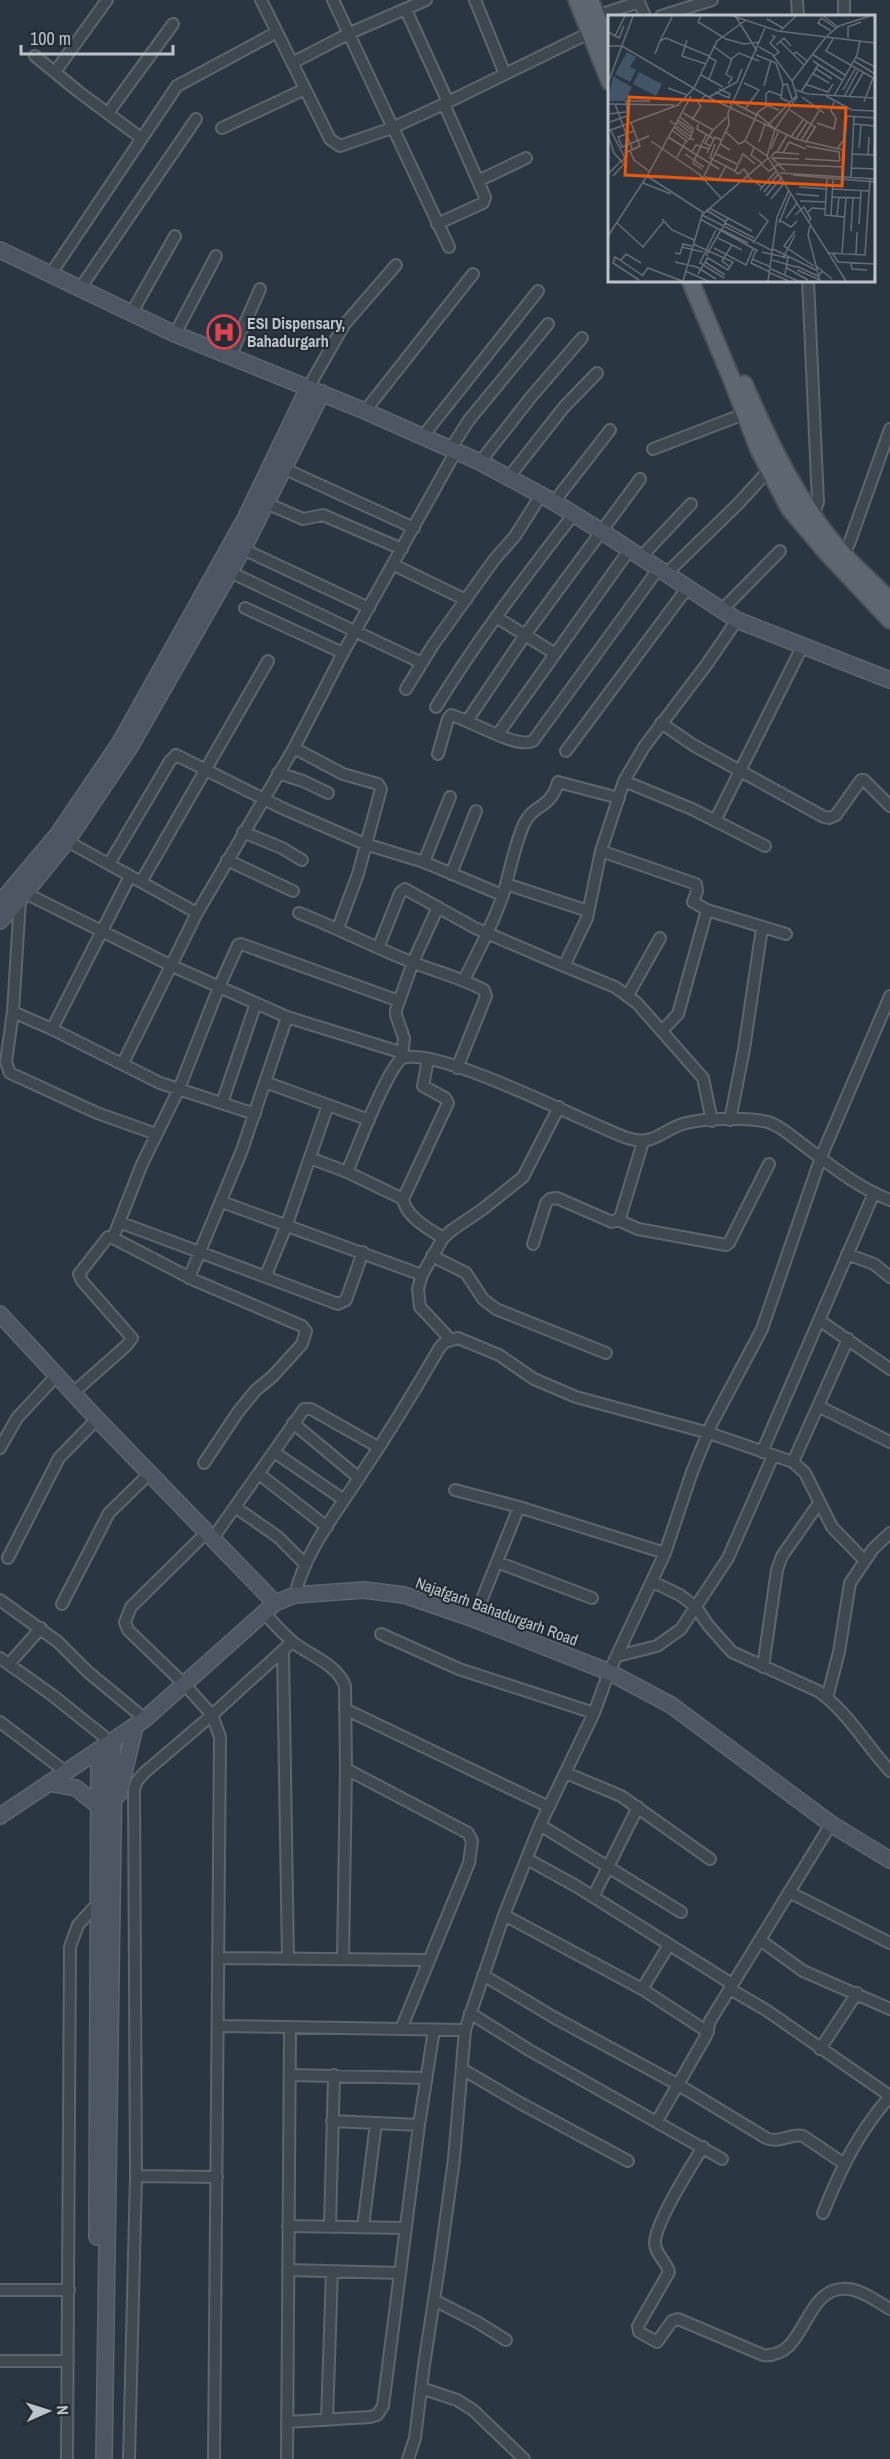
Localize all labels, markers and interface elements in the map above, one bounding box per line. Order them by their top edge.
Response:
inset map [608,15,875,282]
scale bar [21,18,172,56]
text: 100 m [30,26,71,51]
place label: ESI Dispensary, Bahadurgarh [247,312,345,352]
hospital icon: ESI Dispensary, Bahadurgarh [206,314,242,350]
street label: Najafgarh Bahadurgarh Road [413,1571,581,1651]
north arrow [18,2381,78,2441]
text: N [52,2405,74,2416]

